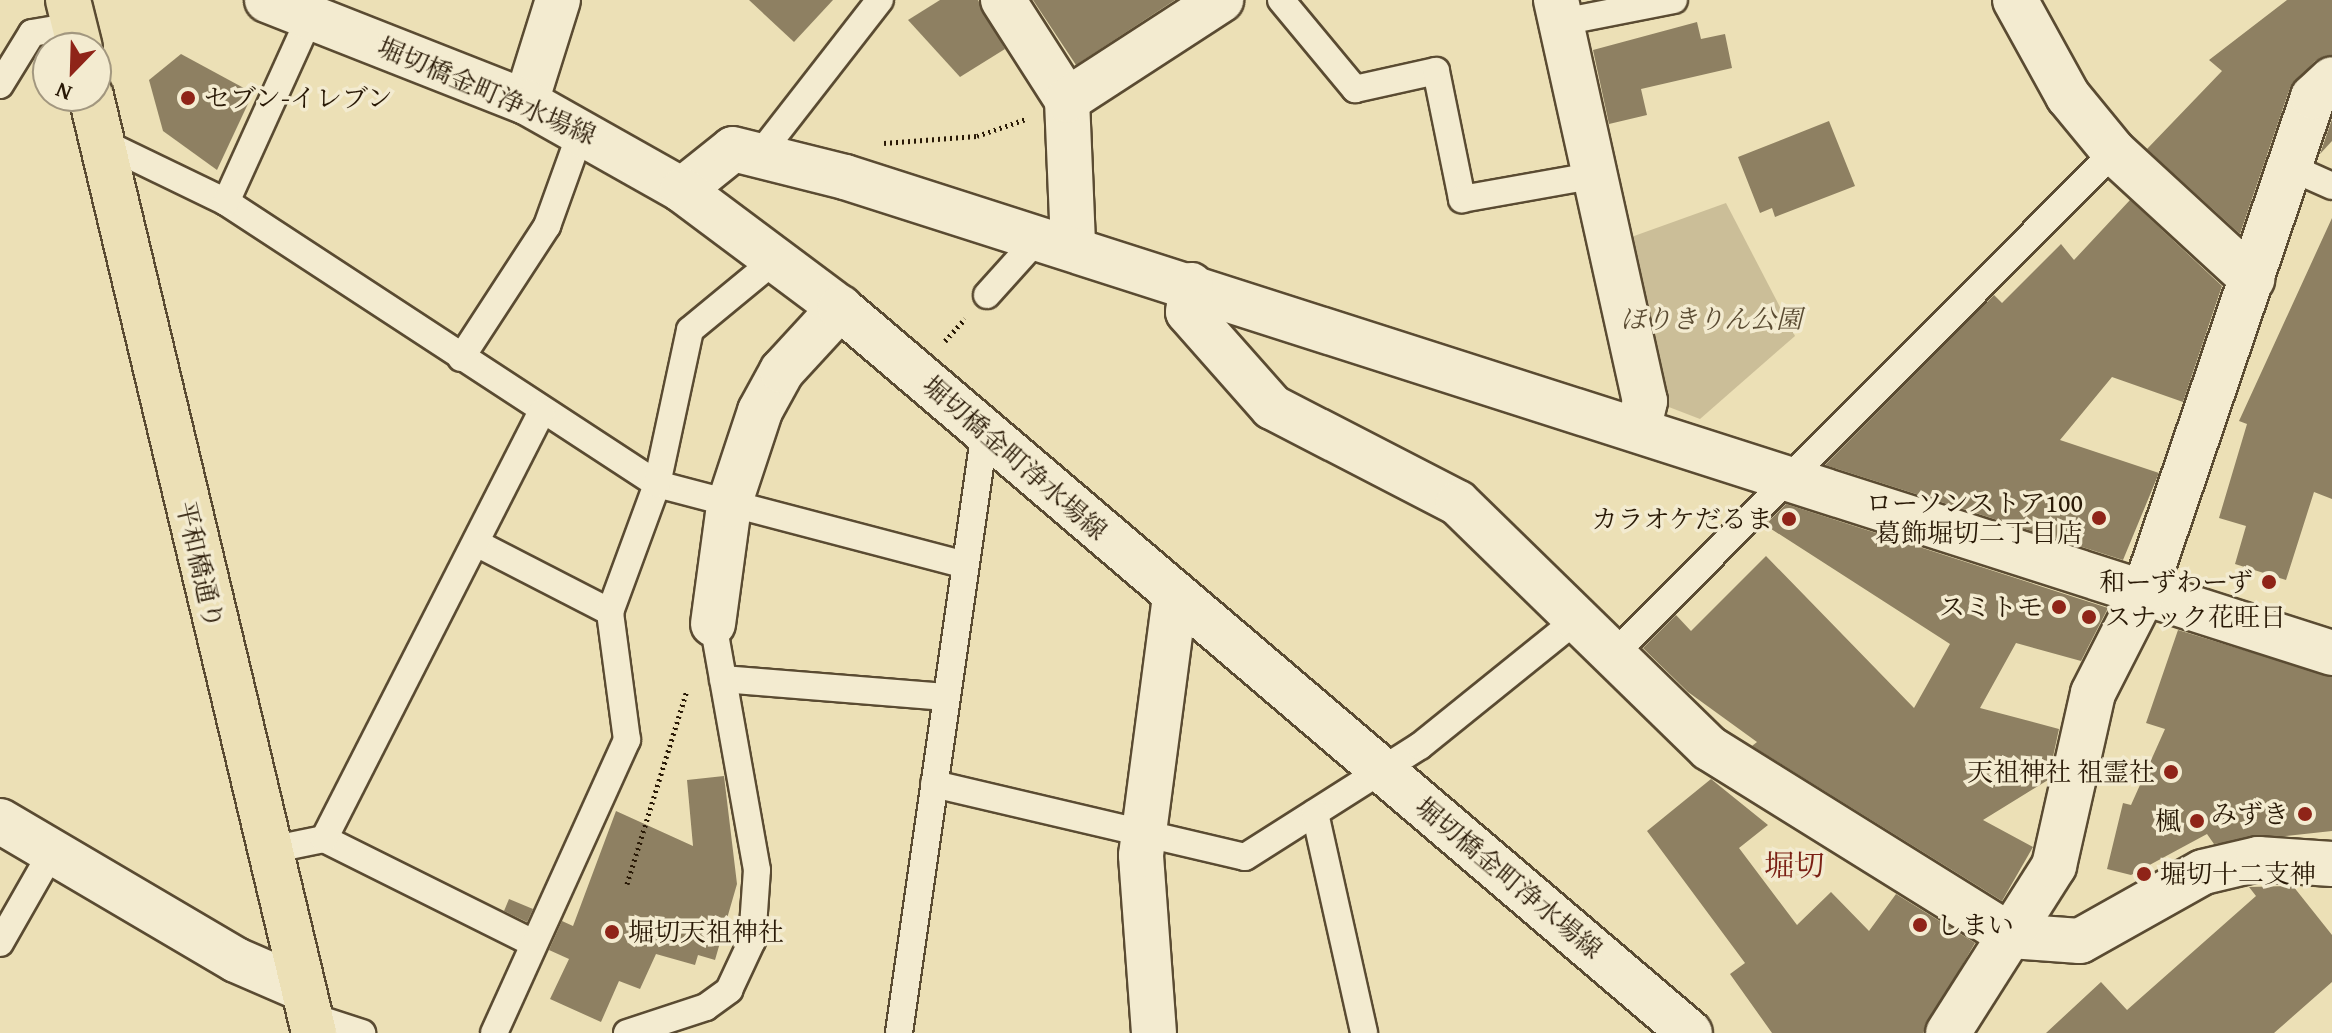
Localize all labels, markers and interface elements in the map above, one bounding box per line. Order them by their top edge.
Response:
street label: 堀切橋金町浄水場線 [373,31,601,151]
north arrow [32,32,112,112]
text: N [50,75,76,110]
place label: セブン-イレブン [204,82,395,114]
marker: セブン-イレブン [179,89,197,107]
park label: ほりきりん公園 [1620,303,1802,335]
street label: 堀切橋金町浄水場線 [916,369,1114,547]
place label: ローソンストア100 葛飾堀切二丁目店 [1863,487,2083,548]
street label: 平和橋通り [170,498,230,632]
place label: カラオケだるま [1591,503,1773,535]
marker: ローソンストア100 葛飾堀切二丁目店 [2090,509,2108,527]
marker: カラオケだるま [1780,510,1798,528]
place label: 和ーずわーず [2097,566,2253,598]
marker: 和ーずわーず [2260,573,2278,591]
place label: スミトモ [1939,591,2043,623]
marker: スミトモ [2050,598,2068,616]
place label: スナック花旺日 [2105,601,2287,633]
marker: スナック花旺日 [2080,608,2098,626]
place label: 天祖神社 祖霊社 [1967,756,2155,788]
marker: 天祖神社 祖霊社 [2162,763,2180,781]
street label: 堀切橋金町浄水場線 [1409,791,1609,965]
place label: みずき [2211,798,2289,830]
place label: 楓 [2155,805,2181,837]
marker: みずき [2296,805,2314,823]
marker: 楓 [2188,812,2206,830]
district label: 堀切 [1764,847,1824,883]
place label: 堀切十二支神 [2160,858,2316,890]
marker: 堀切十二支神 [2135,865,2153,883]
place label: しまい [1936,909,2014,941]
place label: 堀切天祖神社 [628,916,784,948]
marker: しまい [1911,916,1929,934]
marker: 堀切天祖神社 [603,923,621,941]

